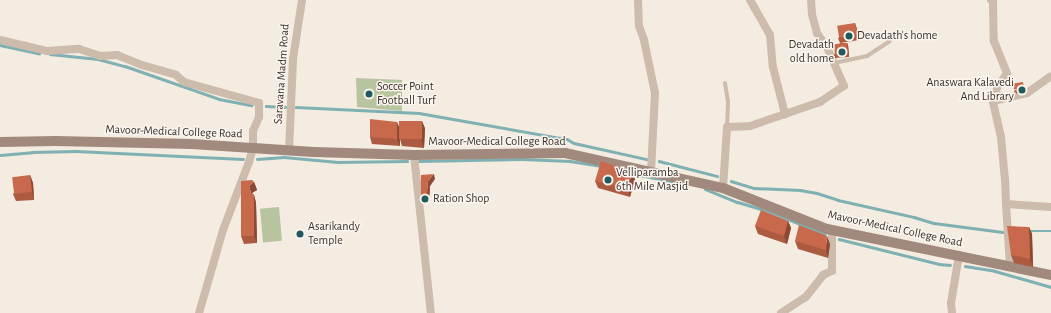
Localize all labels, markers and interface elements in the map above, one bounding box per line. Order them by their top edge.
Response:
street label: Saravana Madm Road [271,23,293,125]
place label: Devadath's home [857,29,937,43]
marker: Devadath's home [844,31,854,41]
place label: Devadath old home [788,38,834,66]
marker: Devadath old home [837,47,847,57]
place label: Anaswara Kalavedi And Library [927,76,1014,104]
place label: Soccer Point Football Turf [377,80,436,108]
marker: Anaswara Kalavedi And Library [1017,85,1027,95]
marker: Soccer Point Football Turf [364,89,374,99]
street label: Mavoor-Medical College Road [105,122,243,142]
street label: Mavoor-Medical College Road [428,135,566,149]
place label: Velliparamba 6th Mile Masjid [616,166,688,194]
marker: Velliparamba 6th Mile Masjid [603,175,613,185]
place label: Ration Shop [433,192,489,206]
marker: Ration Shop [420,194,430,204]
street label: Mavoor-Medical College Road [826,208,964,250]
place label: Asarikandy Temple [308,220,360,248]
marker: Asarikandy Temple [295,229,305,239]

